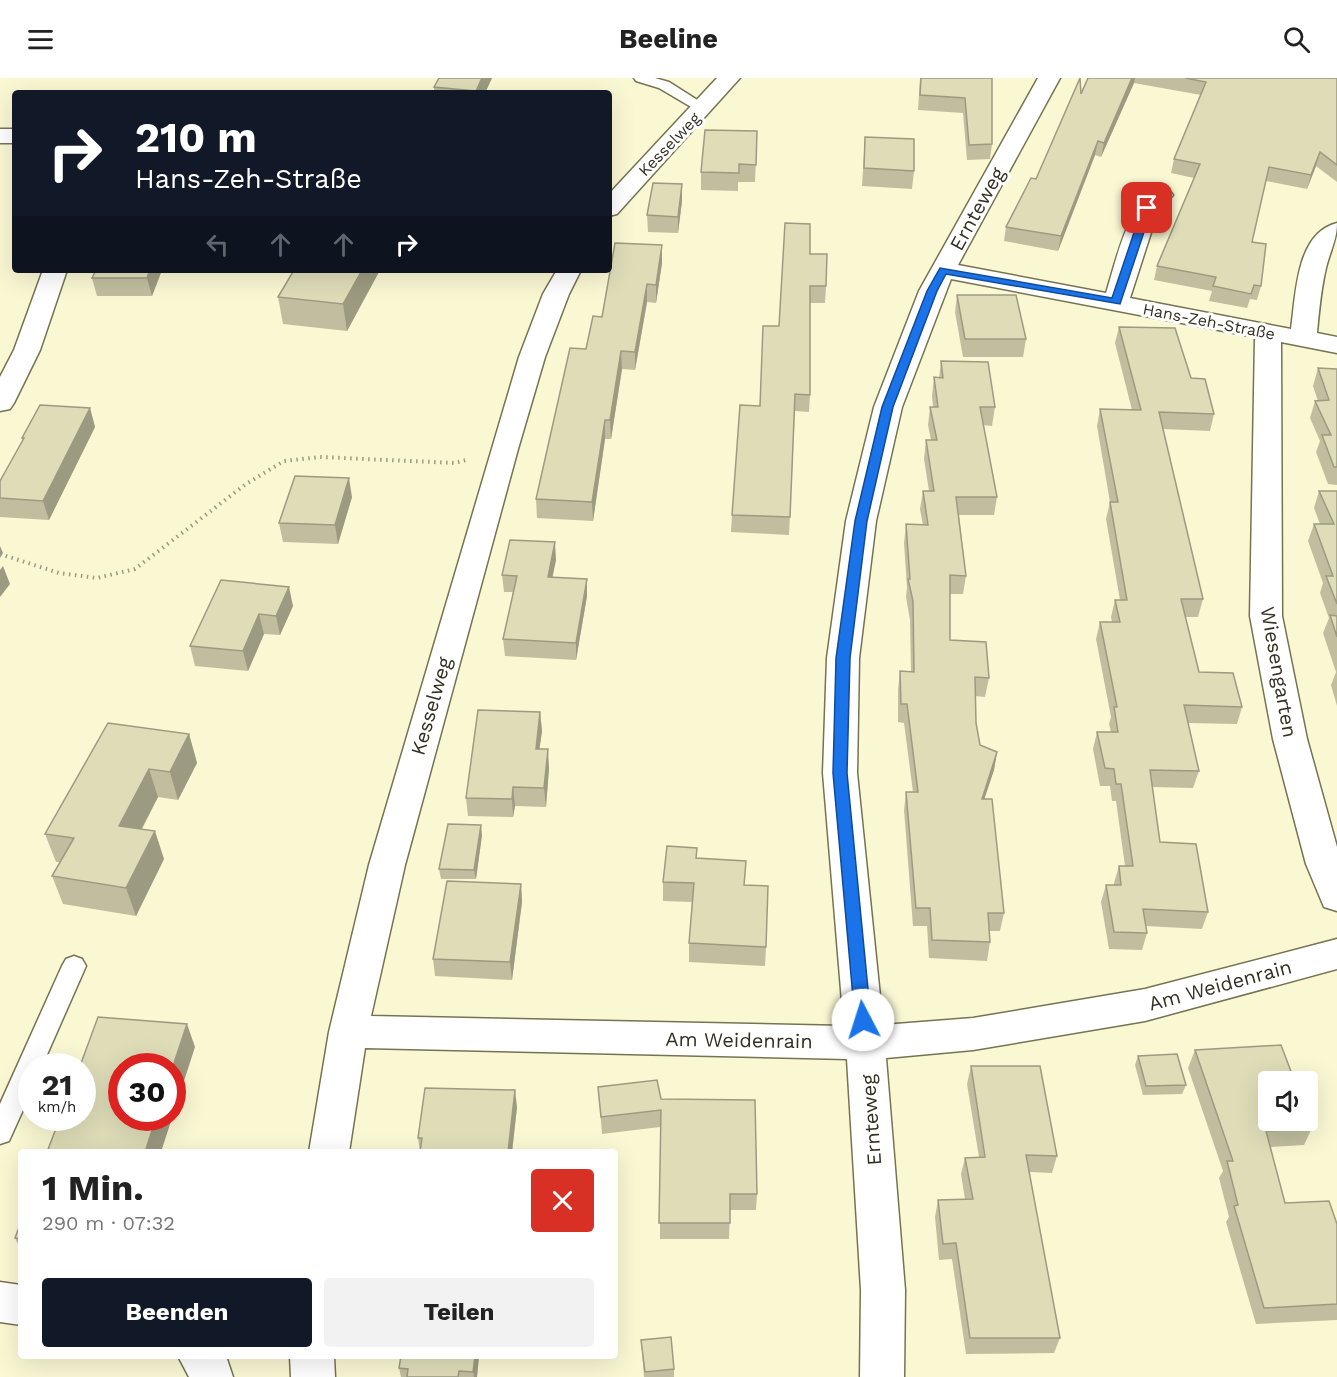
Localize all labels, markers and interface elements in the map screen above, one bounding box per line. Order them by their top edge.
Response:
icon: menu [24,23,57,56]
text: Beeline [619,23,718,55]
icon: search [1280,23,1313,56]
street label: Kesselweg [635,108,705,180]
text: 210 m [135,113,257,162]
icon: right [36,114,114,192]
text: Hans-Zeh-Straße [135,163,362,195]
street label: Ernteweg [944,163,1010,255]
pin [1121,182,1172,233]
icon: arrive [1130,191,1163,224]
icon: left [201,228,234,261]
icon: ahead [264,228,297,261]
icon: ahead [327,228,360,261]
icon: right [390,228,423,261]
street label: Hans-Zeh-Straße [1141,299,1277,344]
street label: Wiesengarten [1256,605,1302,739]
street label: Kesselweg [406,654,457,758]
street label: Am Weidenrain [1146,954,1294,1016]
position arrow [831,988,895,1052]
street label: Am Weidenrain [665,1027,813,1053]
speed limit sign: 30 [108,1053,186,1131]
text: 21 [42,1067,72,1102]
map controls [1258,1071,1318,1131]
button: sound [1258,1071,1318,1131]
street label: Ernteweg [856,1073,886,1166]
text: km/h [38,1098,76,1116]
text: 1 Min. [42,1167,144,1209]
button: close [531,1169,594,1232]
text: 290 m · 07:32 [42,1211,175,1235]
button: Beenden [42,1278,312,1347]
button: Teilen [324,1278,594,1347]

